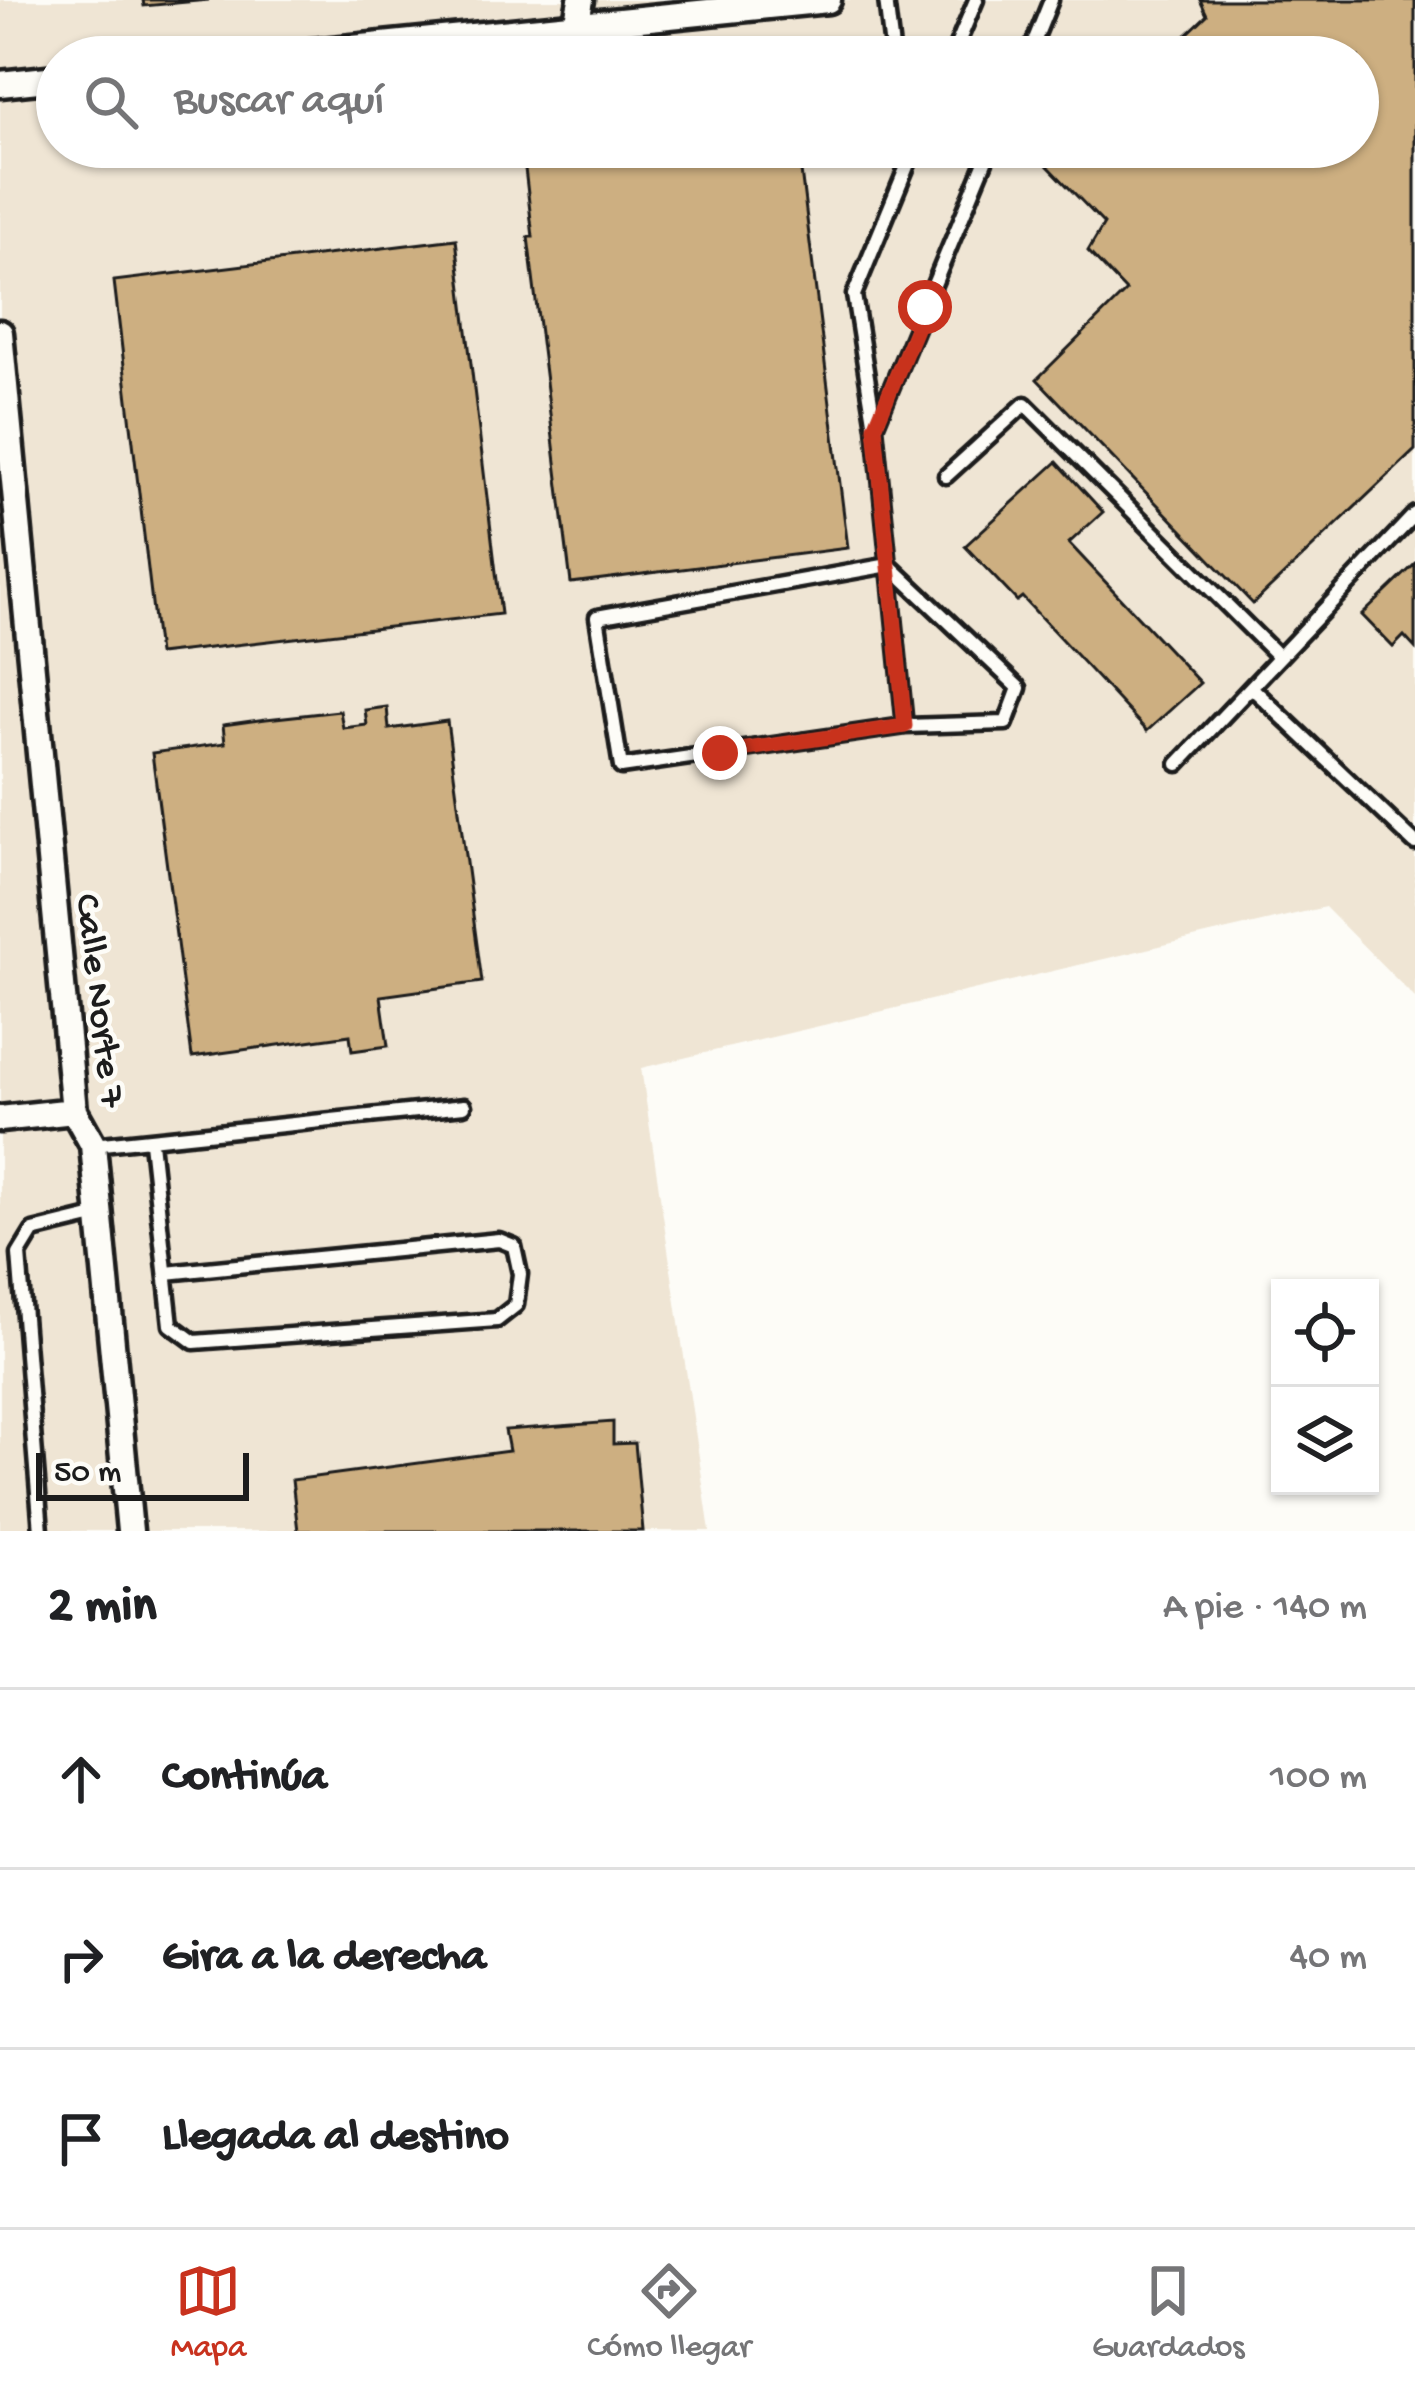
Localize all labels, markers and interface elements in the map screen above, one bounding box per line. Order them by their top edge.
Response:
search box [36,36,1379,168]
icon: search [78,69,144,135]
text: Buscar aquí [174,76,384,129]
route start [898,280,952,334]
route end [693,726,747,780]
street label: Calle Norte 7 [61,892,133,1112]
map controls [1271,1279,1379,1495]
button: locate [1271,1279,1379,1387]
button: layers [1271,1387,1379,1495]
scale bar [36,1447,249,1500]
text: 50 m [54,1455,121,1493]
text: 2 min [48,1579,157,1639]
text: A pie · 140 m [1163,1586,1367,1632]
icon: ahead [48,1746,114,1812]
text: Continúa [162,1752,327,1805]
text: 100 m [1270,1756,1367,1802]
icon: right [48,1926,114,1992]
text: Gira a la derecha [162,1932,486,1985]
text: 40 m [1289,1936,1367,1982]
icon: arrive [48,2106,114,2172]
text: Llegada al destino [162,2112,509,2165]
tab: Mapa [170,2258,246,2368]
tab: Cómo llegar [587,2258,751,2368]
tab: Guardados [1092,2258,1245,2368]

